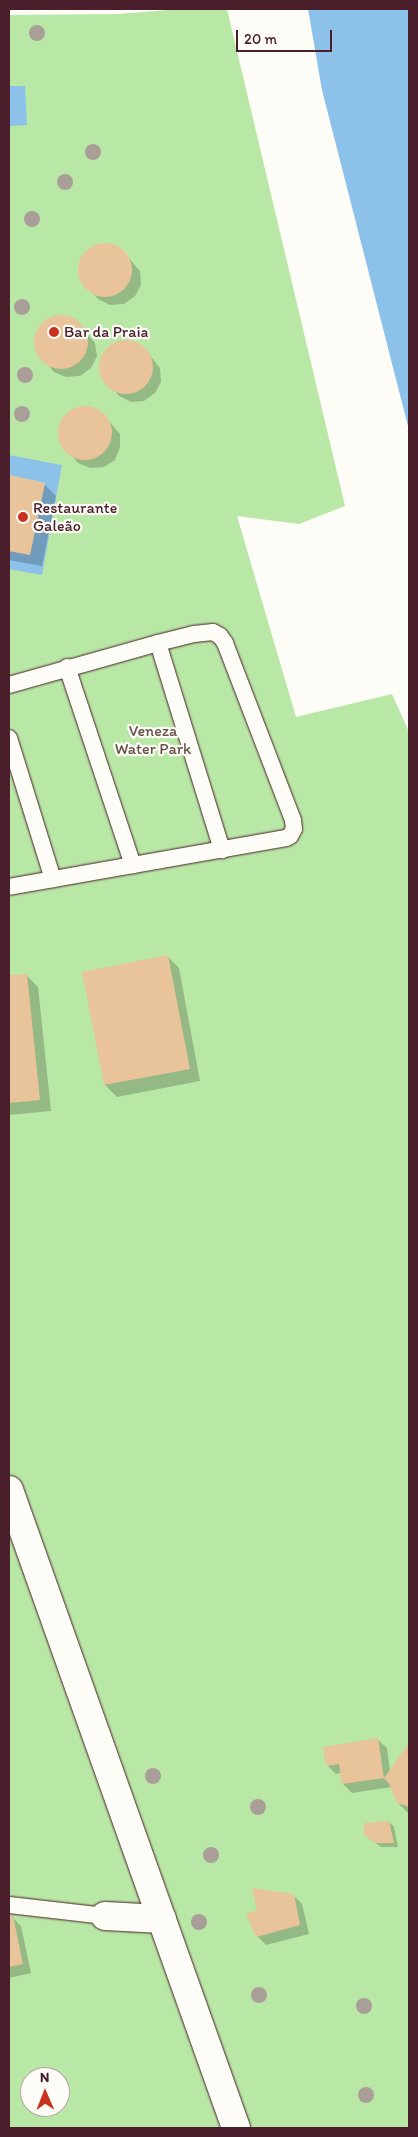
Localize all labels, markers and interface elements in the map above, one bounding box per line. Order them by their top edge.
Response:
scale bar [238,20,334,52]
text: 20 m [244,30,277,48]
place label: Bar da Praia [64,322,150,342]
marker: Bar da Praia [48,326,60,338]
place label: Restaurante Galeão [33,498,117,536]
marker: Restaurante Galeão [17,511,29,523]
park label: Veneza Water Park [115,721,191,759]
north arrow [20,2067,70,2117]
text: N [40,2069,50,2086]

